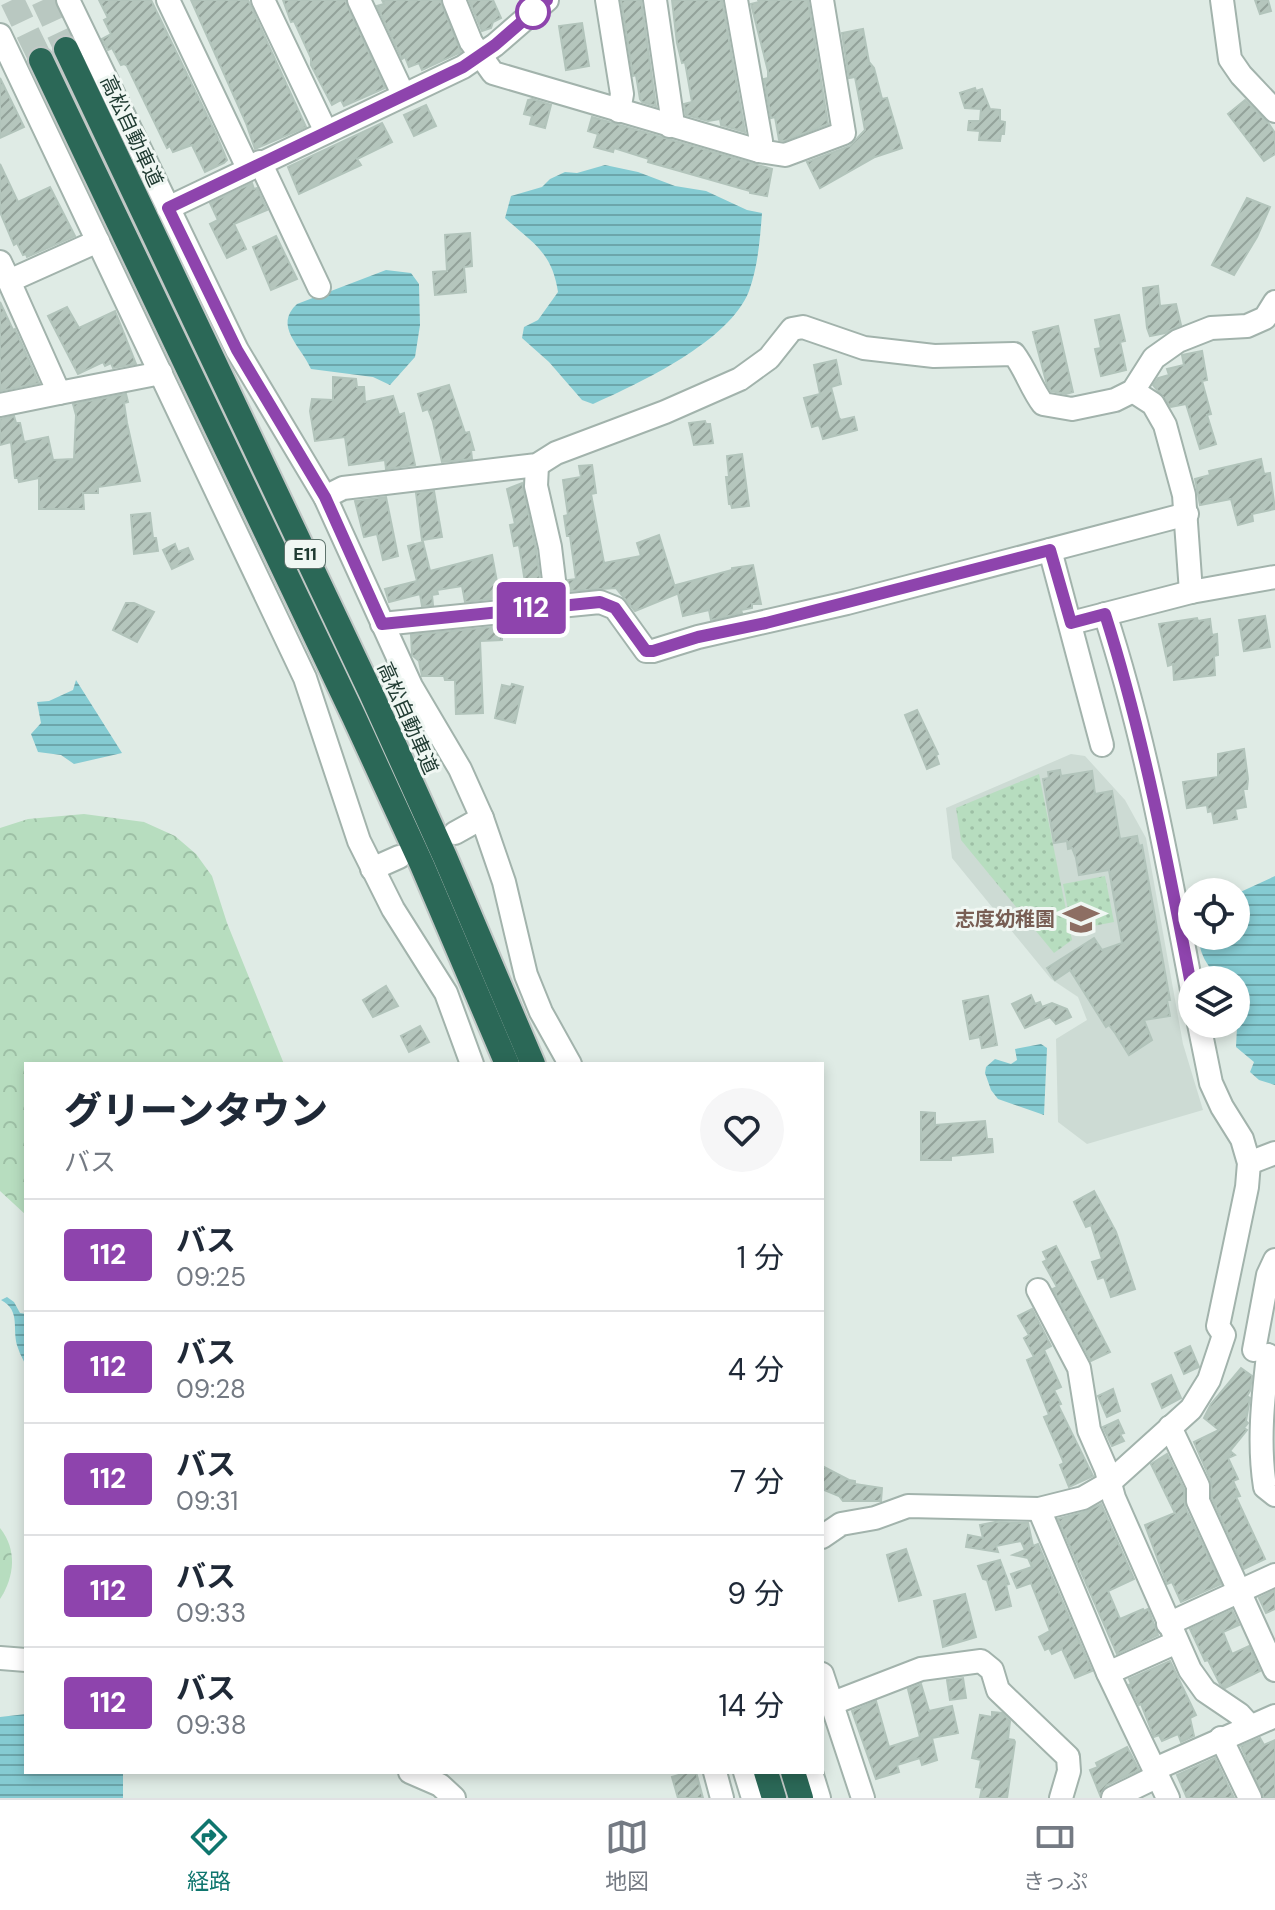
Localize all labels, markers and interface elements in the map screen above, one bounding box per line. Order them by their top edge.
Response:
unlabelled marker [516,0,550,29]
street label: 高松自動車道 [95,71,169,191]
road number: E11 [285,540,325,568]
line badge: 112 [485,582,577,634]
text: 112 [513,589,549,626]
street label: 高松自動車道 [372,658,444,778]
map controls [1178,878,1250,1038]
button: locate [1178,878,1250,950]
school or university icon: 志度幼稚園 [1062,900,1100,938]
place label: 志度幼稚園 [955,906,1055,932]
button: layers [1178,966,1250,1038]
text: グリーンタウン [64,1086,328,1136]
button: heart [700,1088,784,1172]
text: バス [64,1145,116,1179]
text: バス [176,1221,236,1260]
text: 112 [90,1236,126,1273]
text: 1 分 [737,1238,784,1277]
text: 09:25 [176,1260,246,1294]
text: バス [176,1333,236,1372]
text: 112 [90,1348,126,1385]
text: 4 分 [728,1350,784,1389]
text: 09:28 [176,1372,246,1406]
text: バス [176,1445,236,1484]
text: 112 [90,1460,126,1497]
text: 7 分 [730,1462,784,1501]
text: 09:31 [176,1484,238,1518]
text: バス [176,1557,236,1596]
text: 112 [90,1572,126,1609]
text: 9 分 [727,1574,784,1613]
text: 09:33 [176,1596,246,1630]
text: バス [176,1669,236,1708]
text: 112 [90,1684,126,1721]
text: 14 分 [718,1686,784,1725]
text: 09:38 [176,1708,247,1742]
tab: 経路 [187,1815,231,1896]
tab: 地図 [605,1815,649,1896]
tab: きっぷ [1023,1815,1088,1896]

